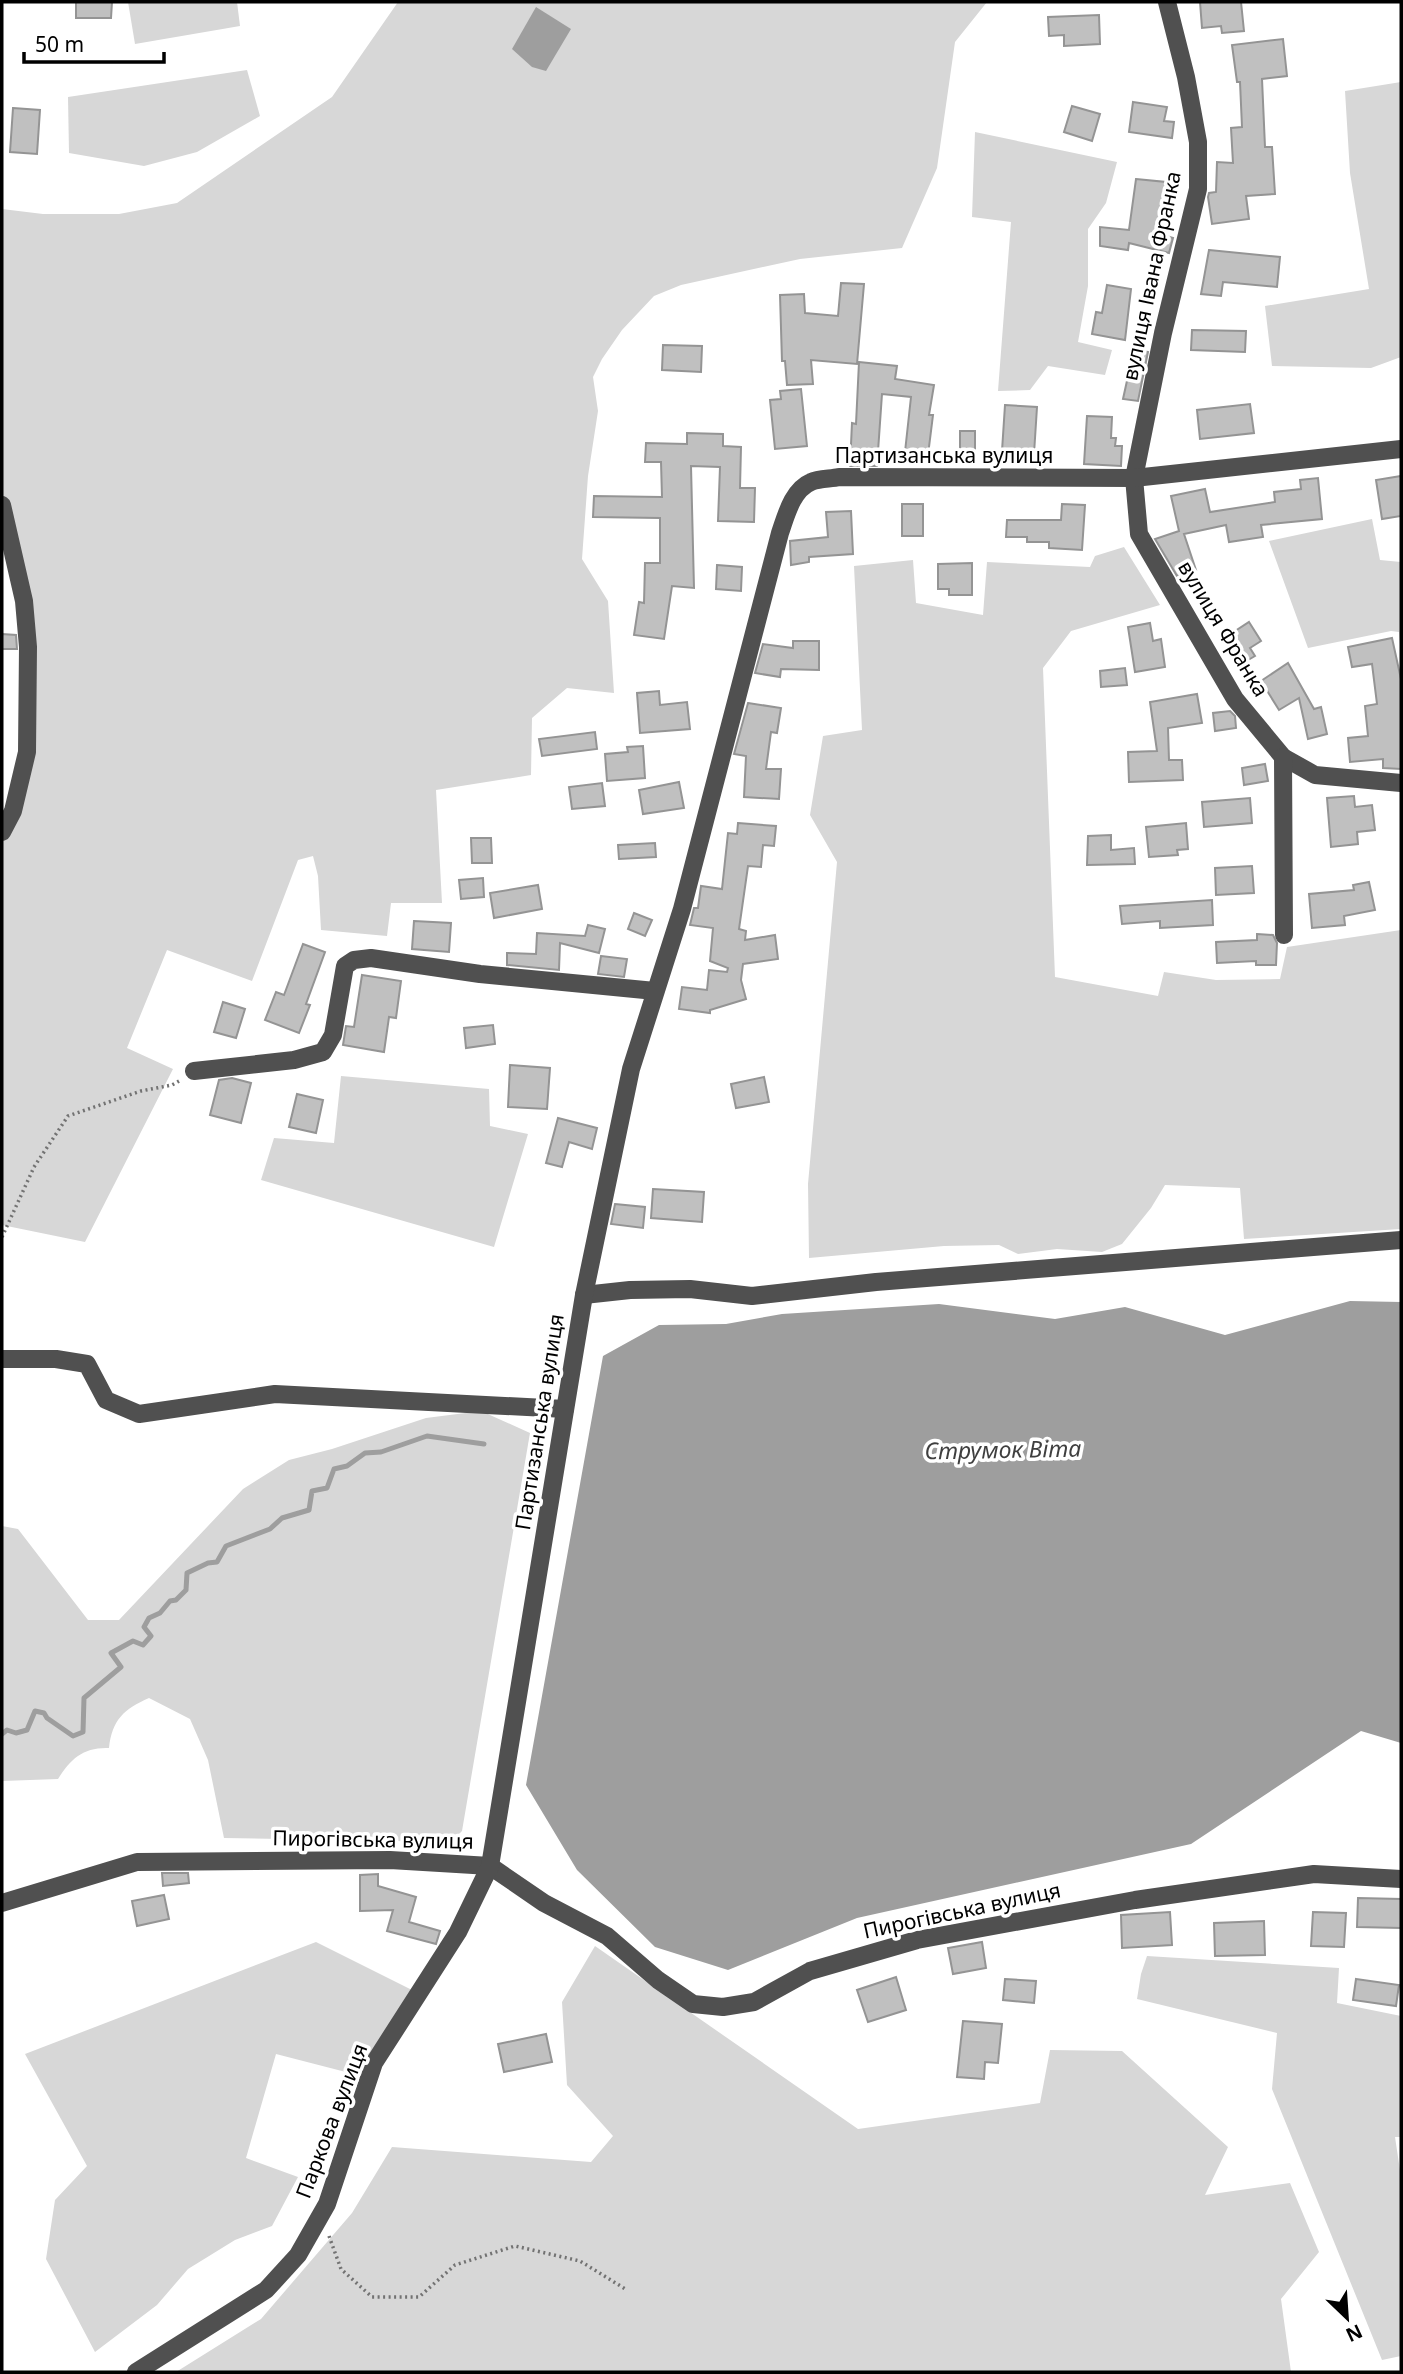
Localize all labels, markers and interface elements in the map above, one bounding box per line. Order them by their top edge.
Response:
scale bar [24,21,164,65]
text: 50 m [35,30,84,58]
street label: вулиця Івана Франка [1115,168,1187,383]
street label: Партизанська вулиця [835,441,1053,469]
street label: вулиця Франка [1172,555,1276,702]
street label: Партизанська вулиця [508,1312,570,1532]
water label: Струмок Віта [924,1432,1082,1466]
street label: Пирогівська вулиця [272,1823,474,1855]
street label: Пирогівська вулиця [860,1875,1063,1945]
street label: Паркова вулиця [289,2039,373,2202]
north arrow [1312,2283,1382,2353]
text: N [1342,2318,1367,2348]

